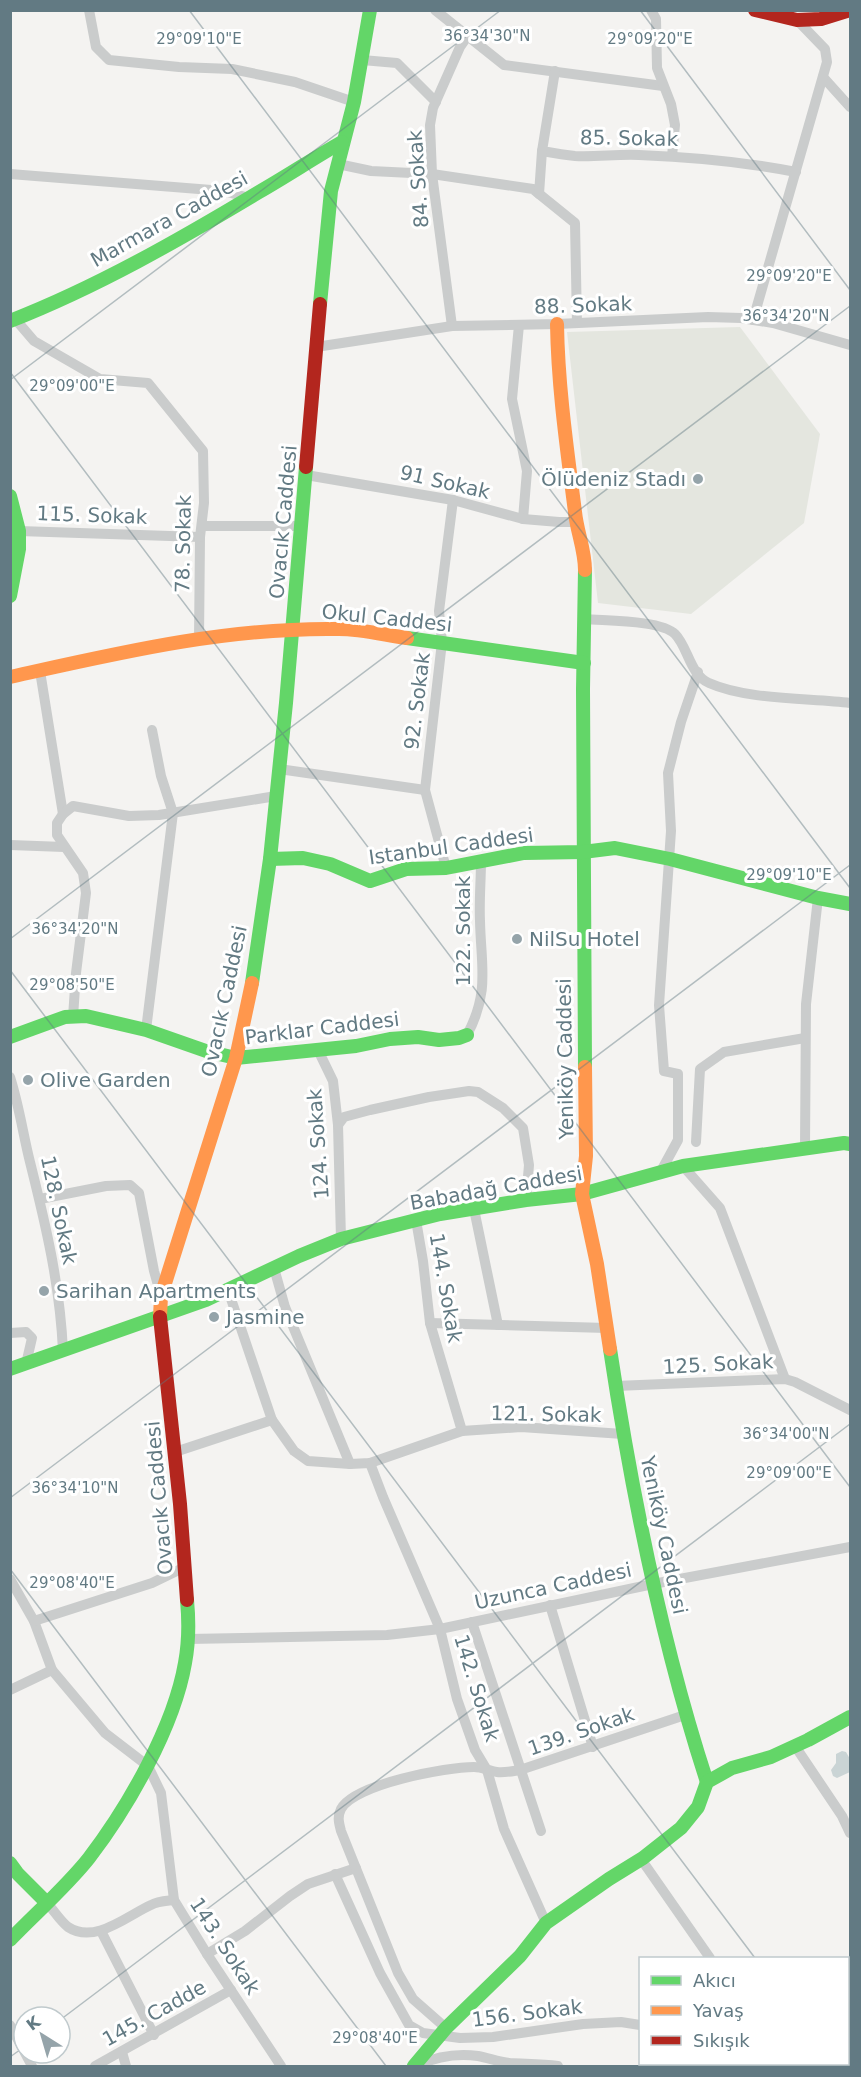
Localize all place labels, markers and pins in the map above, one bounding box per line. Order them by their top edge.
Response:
place label: Ölüdeniz Stadı [541,467,686,491]
marker: Ölüdeniz Stadı [691,472,705,486]
place label: NilSu Hotel [529,927,640,951]
marker: NilSu Hotel [510,932,524,946]
place label: Olive Garden [40,1068,171,1092]
marker: Olive Garden [21,1073,35,1087]
place label: Sarihan Apartments [56,1279,256,1303]
marker: Sarihan Apartments [37,1284,51,1298]
place label: Jasmine [224,1305,305,1329]
marker: Jasmine [207,1310,221,1324]

